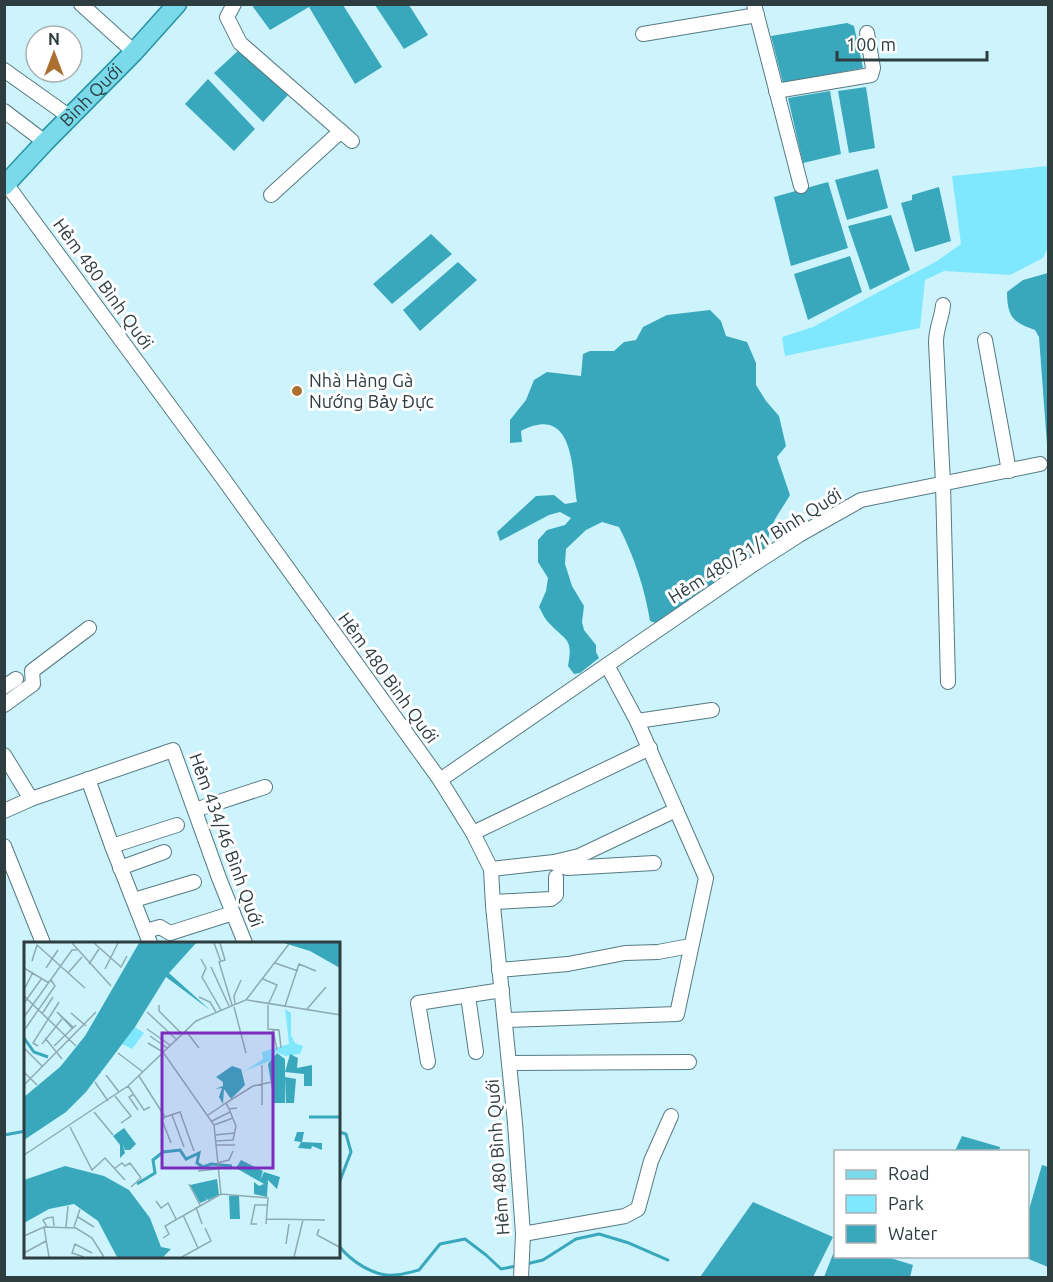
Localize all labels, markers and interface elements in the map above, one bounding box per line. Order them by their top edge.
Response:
north arrow [24,24,84,84]
scale bar [837,24,987,62]
text: N [48,30,60,48]
text: 100 m [846,34,896,54]
street label: Bình Quới [55,59,126,130]
street label: Hẻm 480 Bình Quới [49,214,158,353]
place label: Nhà Hàng Gà Nướng Bảy Đực [309,370,434,411]
marker: Nhà Hàng Gà Nướng Bảy Đực [290,384,304,398]
street label: Hẻm 480/31/1 Bình Quới [664,484,845,608]
street label: Hẻm 480 Bình Quới [334,608,443,747]
street label: Hẻm 434/46 Bình Quới [185,750,268,930]
inset map [24,942,340,1258]
street label: Hẻm 480 Bình Quới [482,1078,513,1236]
legend [834,1150,1029,1258]
text: Road [888,1163,930,1183]
text: Park [888,1193,924,1213]
text: Water [888,1223,938,1243]

